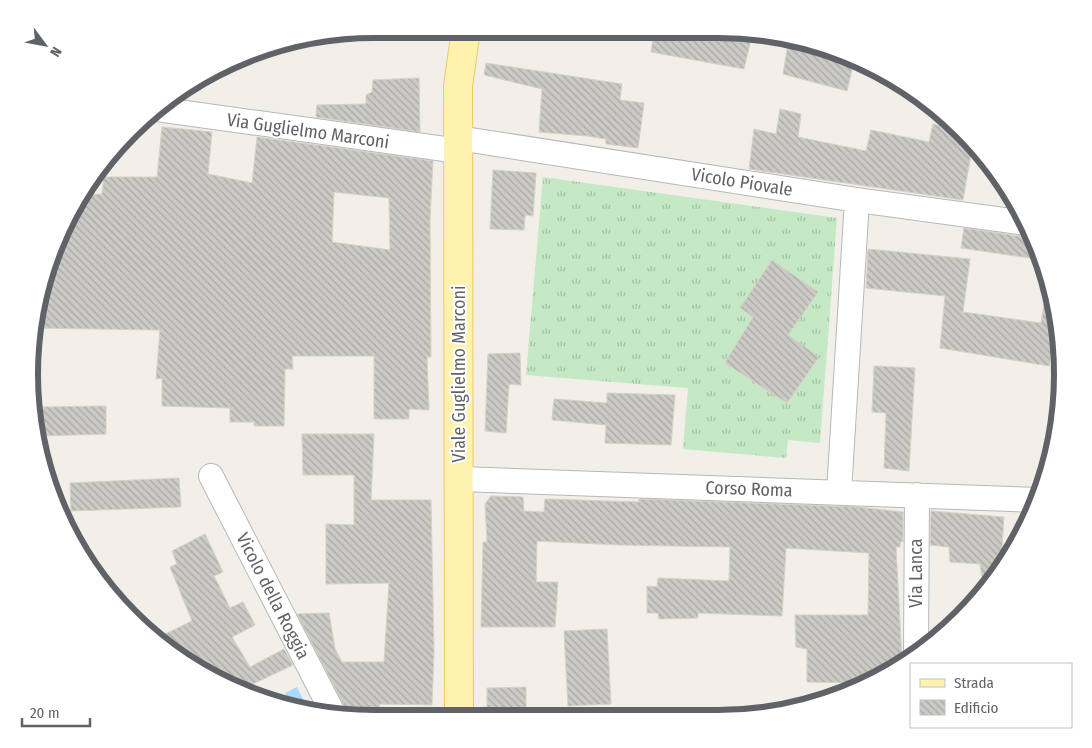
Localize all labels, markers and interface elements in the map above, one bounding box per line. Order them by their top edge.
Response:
north arrow [20,20,70,70]
text: N [46,44,65,60]
street label: Via Guglielmo Marconi [225,109,391,153]
street label: Vicolo Piovale [690,163,794,201]
street label: Viale Guglielmo Marconi [448,285,470,463]
street label: Corso Roma [705,476,793,502]
street label: Vicolo della Roggia [232,529,314,663]
street label: Via Lanca [905,538,927,608]
legend [910,663,1072,728]
text: Strada [954,674,994,692]
scale bar [22,696,90,728]
text: Edificio [954,699,999,717]
text: 20 m [30,704,60,722]

